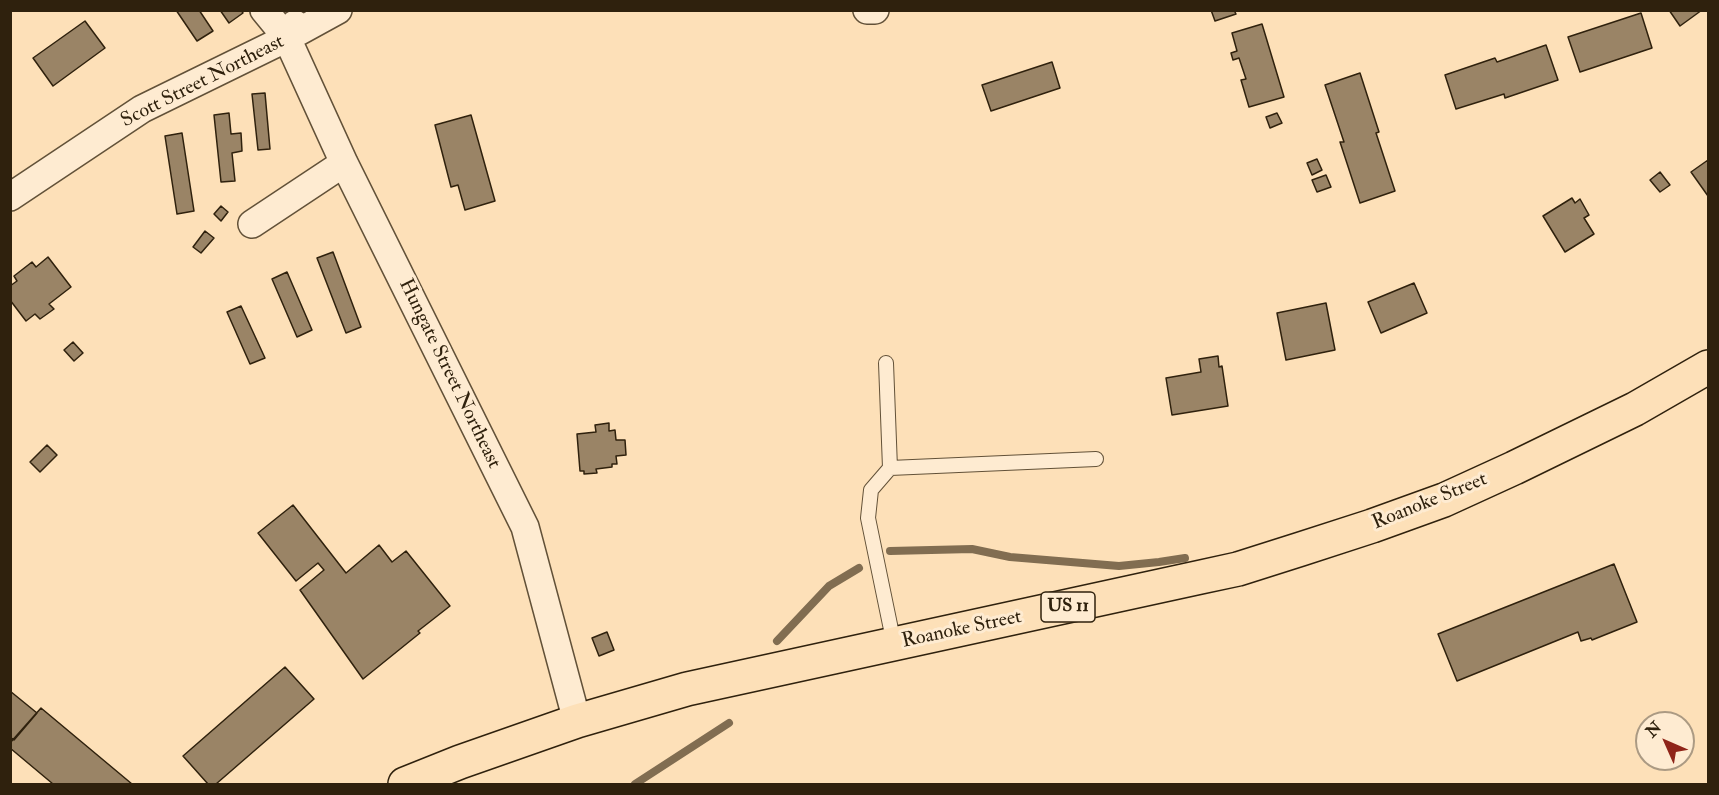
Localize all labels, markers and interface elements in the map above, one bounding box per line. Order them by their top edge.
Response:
street label: Scott Street Northeast [117,31,289,133]
street label: Hungate Street Northeast [393,275,505,473]
street label: Roanoke Street [1369,468,1491,536]
road number: US 11 [1041,592,1095,622]
street label: Roanoke Street [900,606,1024,654]
north arrow [1635,711,1695,771]
text: N [1642,718,1666,742]

